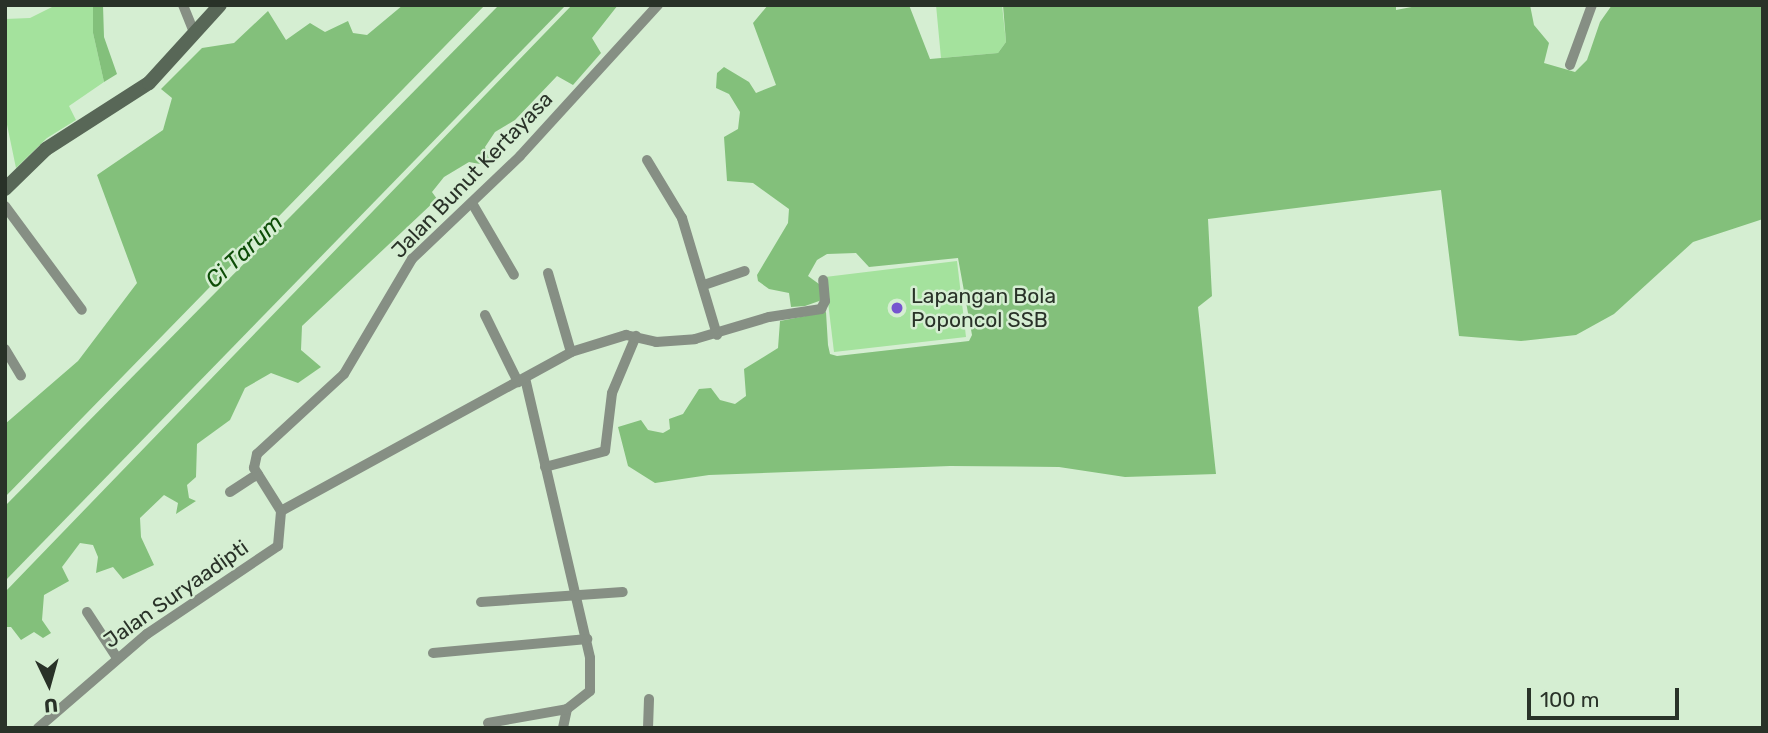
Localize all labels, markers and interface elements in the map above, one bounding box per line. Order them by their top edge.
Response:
street label: Jalan Bunut Kertayasa [386,87,558,263]
water label: Ci Tarum [199,208,289,294]
place label: Lapangan Bola Poponcol SSB [911,283,1056,333]
marker: Lapangan Bola Poponcol SSB [889,300,905,316]
street label: Jalan Suryaadipti [99,535,253,653]
north arrow [14,649,84,719]
scale bar [1530,674,1682,718]
text: 100 m [1540,687,1599,712]
text: U [43,693,59,717]

